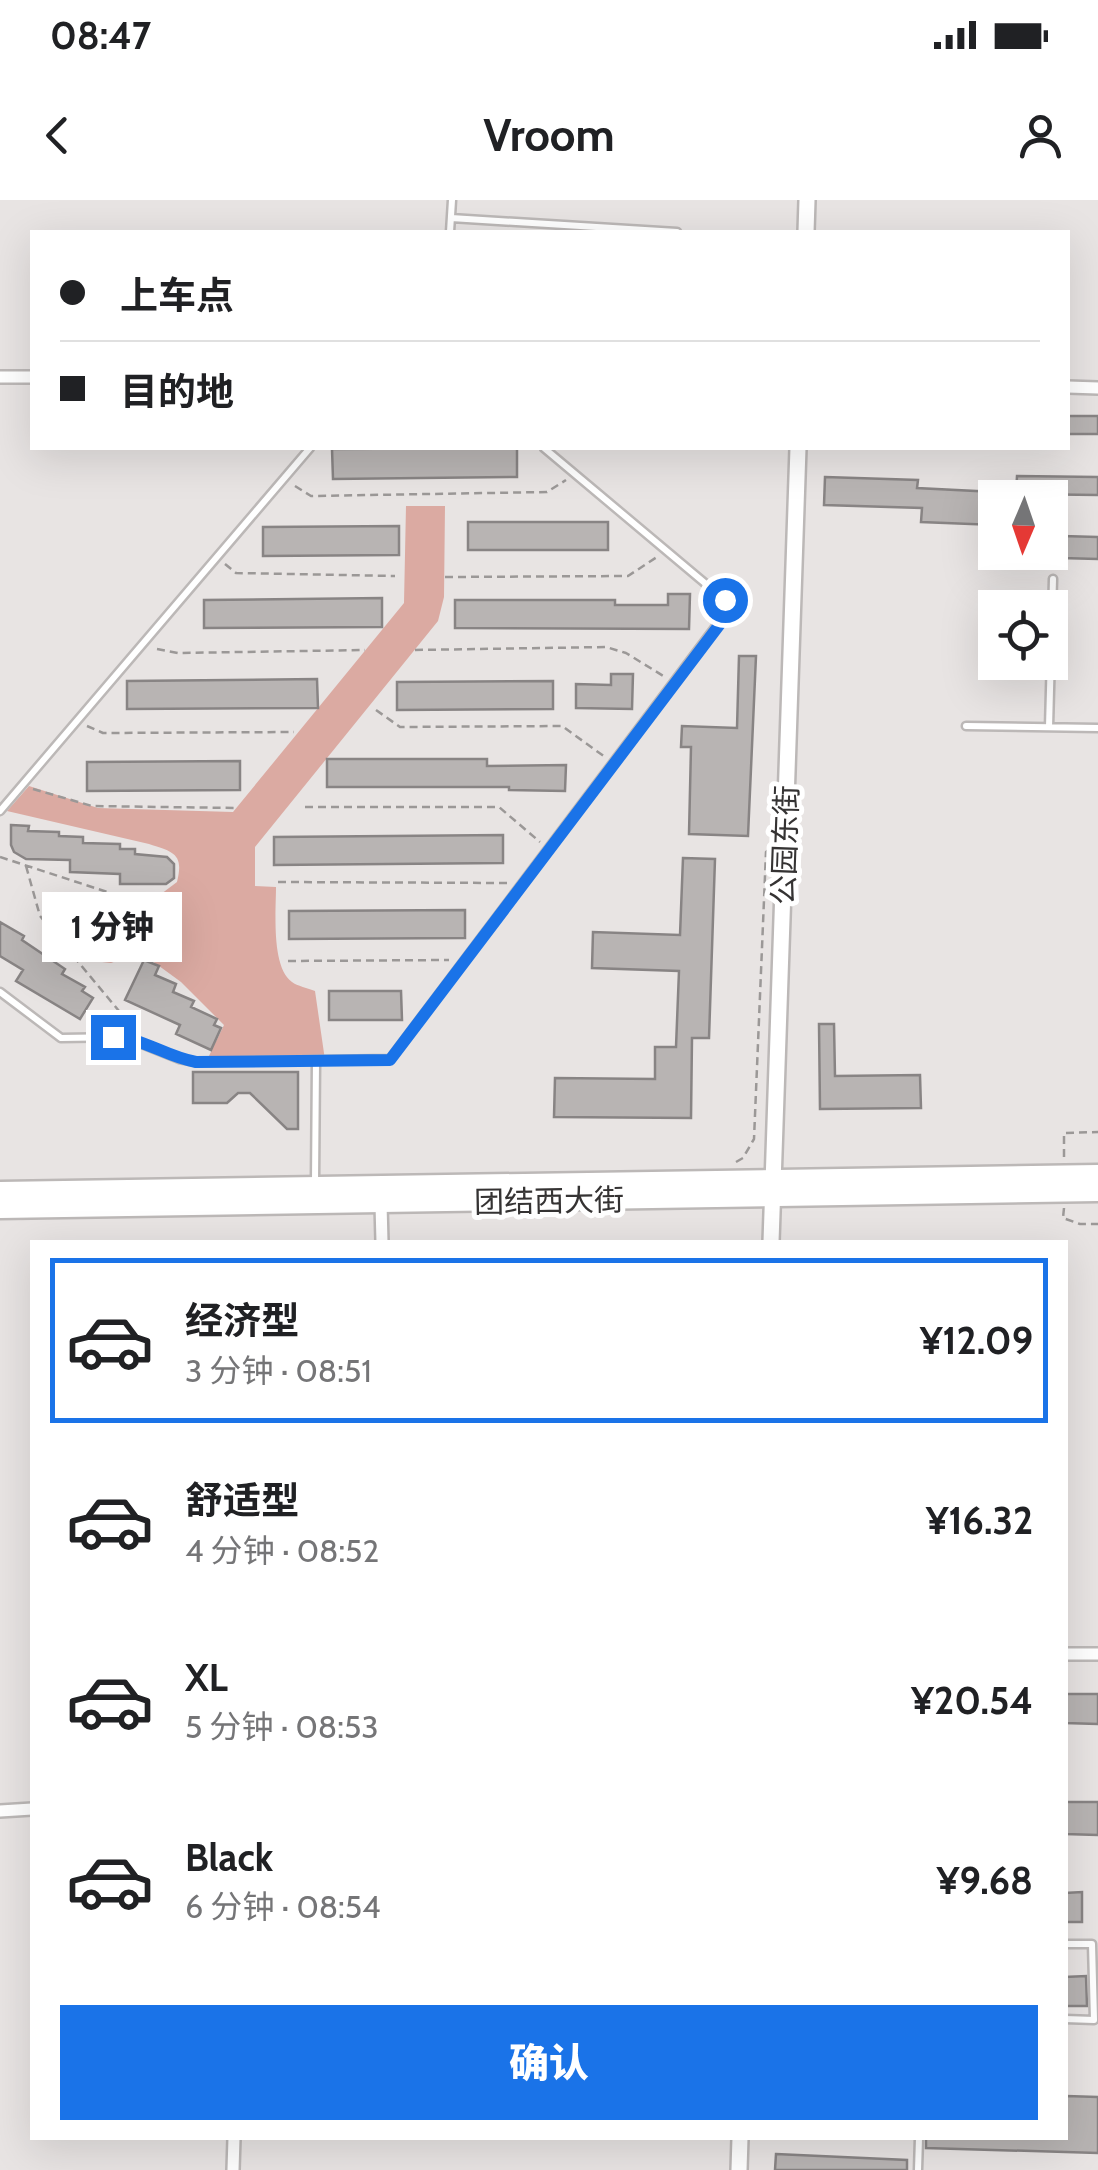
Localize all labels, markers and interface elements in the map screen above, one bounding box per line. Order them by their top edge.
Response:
text: 08:47 [50,12,151,59]
icon: back [30,108,85,163]
text: Vroom [483,108,615,162]
icon: person [1013,108,1068,163]
text: 上车点 [120,272,234,319]
text: 目的地 [120,368,234,415]
north arrow [978,480,1068,570]
map controls [978,480,1068,680]
route start [703,578,748,623]
button: locate [978,590,1068,680]
street label: 公园东街 [764,784,806,906]
callout: 1 分钟 [43,892,183,962]
text: 1 分钟 [70,907,154,946]
route end [91,1015,136,1060]
street label: 团结西大街 [474,1181,624,1221]
icon: car [65,1296,155,1386]
text: 经济型 [185,1297,299,1344]
text: ¥12.09 [920,1317,1033,1364]
text: 3 分钟 · 08:51 [185,1351,372,1390]
icon: car [65,1476,155,1566]
text: 舒适型 [185,1477,299,1524]
text: ¥16.32 [926,1497,1033,1544]
text: 4 分钟 · 08:52 [185,1531,379,1570]
text: XL [185,1654,228,1701]
icon: car [65,1656,155,1746]
text: ¥20.54 [911,1677,1033,1724]
text: 5 分钟 · 08:53 [185,1707,379,1746]
text: Black [185,1834,273,1881]
icon: car [65,1836,155,1926]
text: ¥9.68 [937,1857,1033,1904]
text: 6 分钟 · 08:54 [185,1887,381,1926]
button: 确认 [60,2005,1038,2120]

